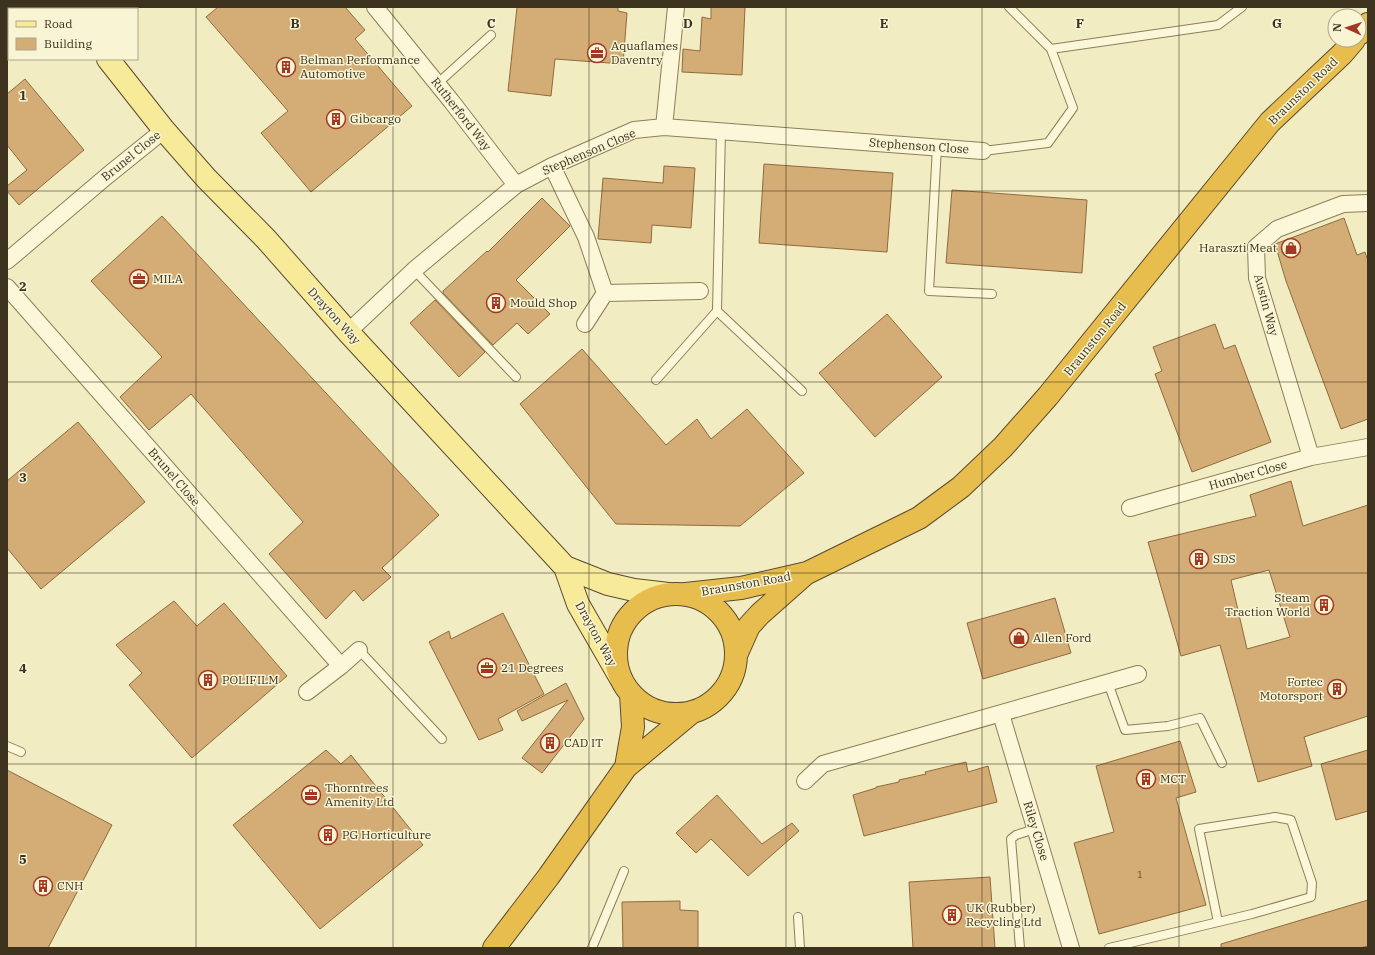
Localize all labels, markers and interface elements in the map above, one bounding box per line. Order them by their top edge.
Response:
legend [8,8,138,60]
north arrow [1327,8,1367,48]
text: B [290,15,300,32]
text: C [487,15,496,32]
text: D [683,15,693,32]
text: E [880,15,888,32]
text: F [1076,15,1084,32]
text: G [1272,15,1282,32]
text: Road [44,16,73,31]
text: N [1330,22,1344,32]
text: Building [44,36,92,51]
place label: Aquaflames Daventry [611,38,678,67]
office icon: Aquaflames Daventry [586,42,608,64]
place label: Belman Performance Automotive [300,52,420,81]
street label: Braunston Road [1265,54,1341,128]
building icon: Belman Performance Automotive [275,56,297,78]
street label: Rutherford Way [428,74,495,154]
text: 1 [19,87,27,104]
building icon: Gibcargo [325,108,347,130]
place label: Gibcargo [350,111,401,126]
street label: Stephenson Close [540,125,638,178]
street label: Brunel Close [98,127,163,184]
street label: Stephenson Close [869,135,970,156]
shop icon: Haraszti Meat [1280,237,1302,259]
place label: Haraszti Meat [1199,240,1277,255]
office icon: MILA [128,268,150,290]
place label: MILA [153,271,184,286]
street label: Austin Way [1251,272,1282,338]
text: 2 [19,278,27,295]
street label: Drayton Way [305,284,364,348]
building icon: Mould Shop [485,292,507,314]
place label: Mould Shop [510,295,577,310]
street label: Braunston Road [1060,299,1129,379]
street label: Brunel Close [145,445,204,509]
street label: Humber Close [1207,456,1289,493]
text: 3 [19,469,27,486]
building icon: SDS [1188,548,1210,570]
place label: SDS [1213,551,1236,566]
street label: Braunston Road [700,568,792,599]
place label: Steam Traction World [1225,590,1311,619]
building icon: Steam Traction World [1313,594,1335,616]
street label: Drayton Way [572,599,621,669]
shop icon: Allen Ford [1008,627,1030,649]
place label: Allen Ford [1033,630,1092,645]
office icon: 21 Degrees [476,657,498,679]
text: 4 [19,660,27,677]
place label: 21 Degrees [501,660,564,675]
building icon: POLIFILM [197,669,219,691]
place label: POLIFILM [222,672,279,687]
place label: Fortec Motorsport [1260,674,1323,703]
building icon: Fortec Motorsport [1326,678,1348,700]
building icon: CAD IT [539,732,561,754]
place label: CAD IT [564,735,603,750]
building icon: MCT [1135,768,1157,790]
place label: MCT [1160,771,1186,786]
place label: Thorntrees Amenity Ltd [325,780,395,809]
office icon: Thorntrees Amenity Ltd [300,784,322,806]
street label: Riley Close [1020,799,1053,862]
building icon: PG Horticulture [317,824,339,846]
place label: PG Horticulture [342,827,431,842]
text: 5 [19,851,27,868]
house number: 1 [1137,868,1143,881]
building icon: CNH [32,875,54,897]
place label: CNH [57,878,84,893]
place label: UK (Rubber) Recycling Ltd [966,900,1042,929]
building icon: UK (Rubber) Recycling Ltd [941,904,963,926]

